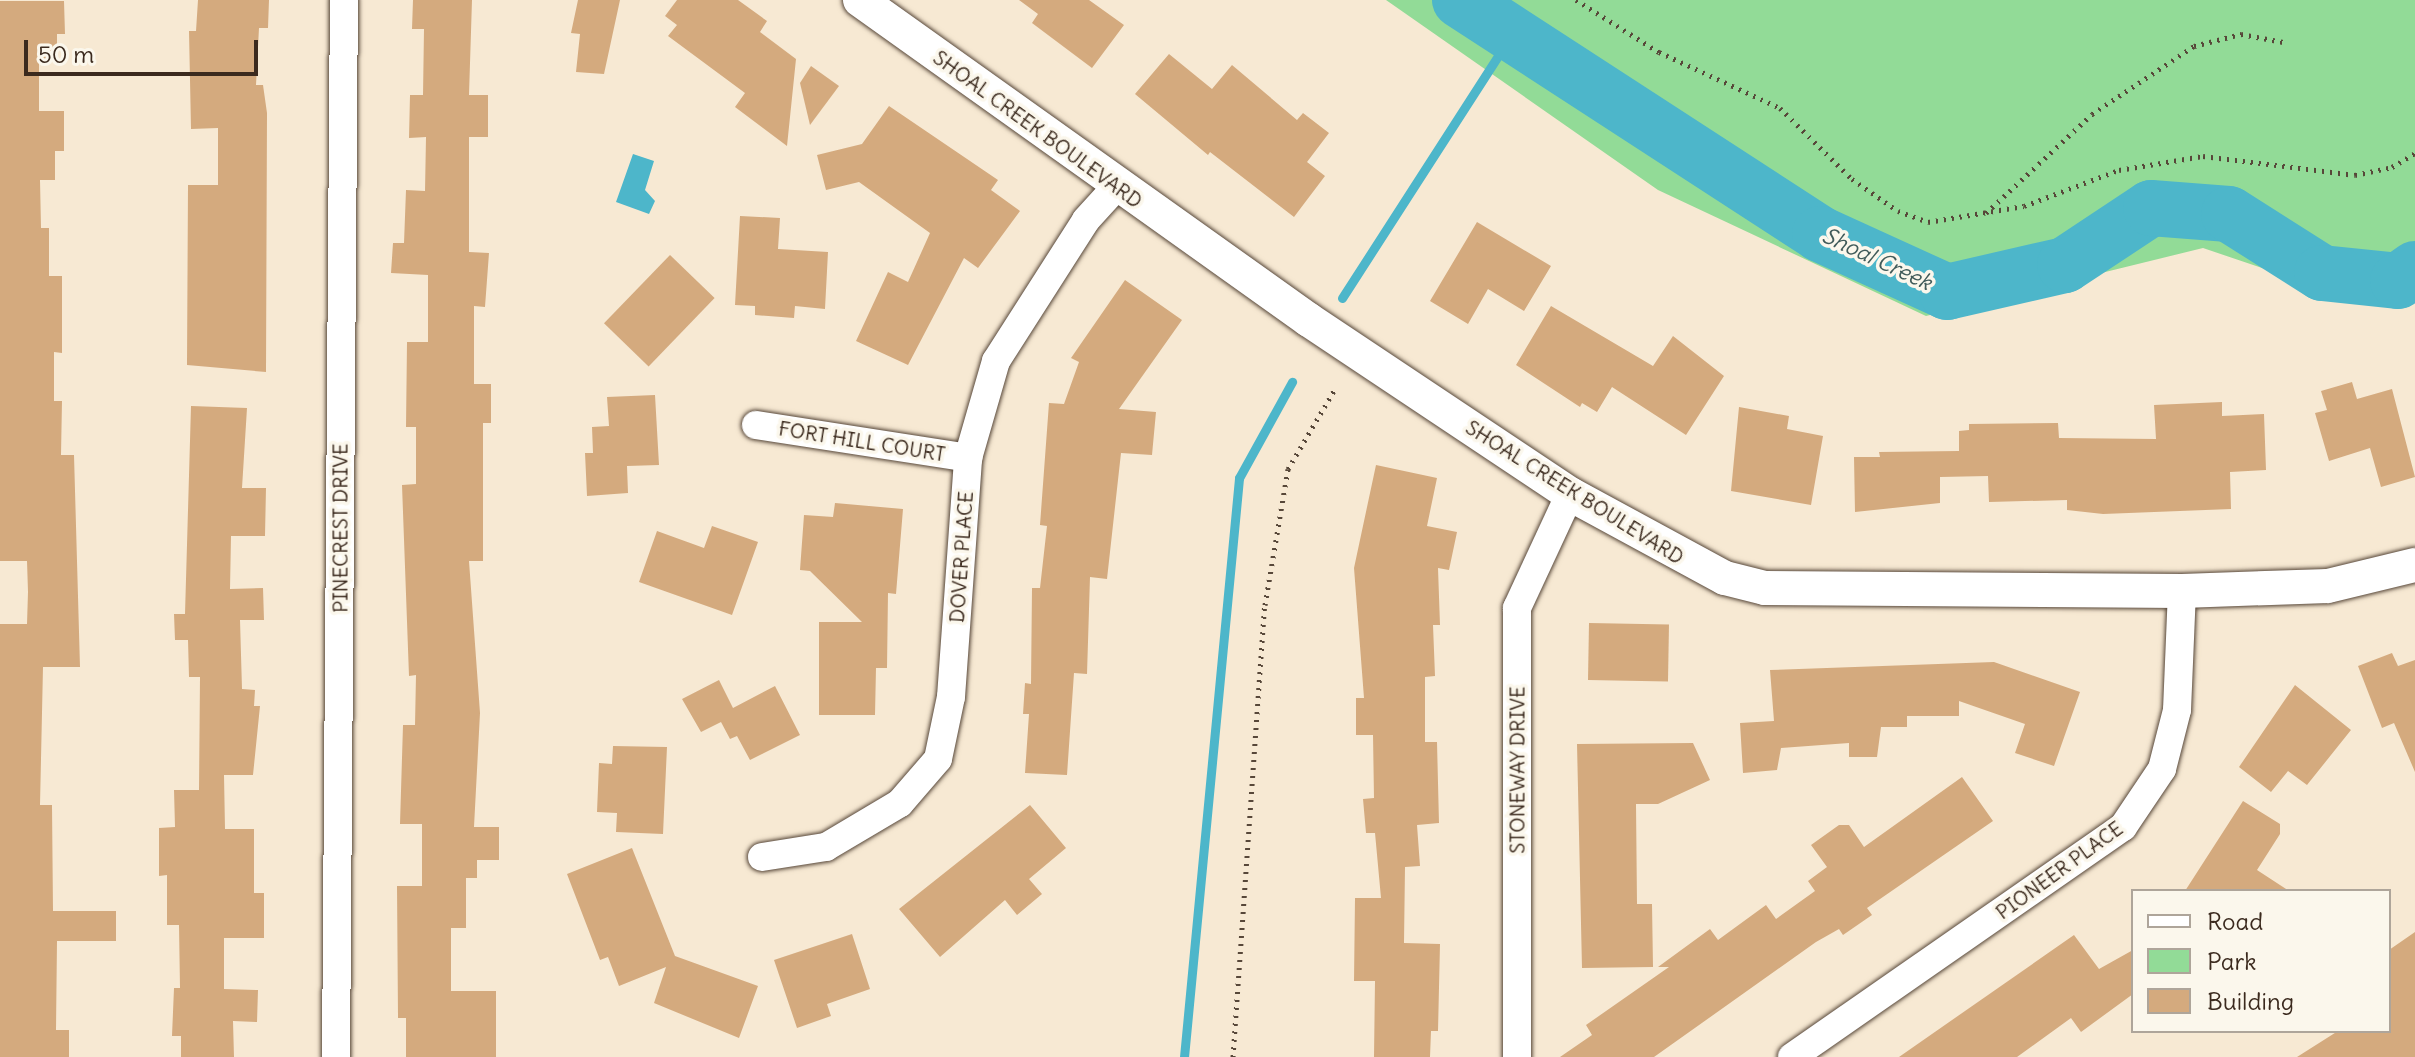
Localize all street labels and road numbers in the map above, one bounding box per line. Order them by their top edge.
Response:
street label: SHOAL CREEK BOULEVARD [929,45,1147,213]
street label: SHOAL CREEK BOULEVARD [1462,415,1688,569]
street label: FORT HILL COURT [777,416,947,466]
street label: PINECREST DRIVE [328,443,352,613]
street label: DOVER PLACE [944,490,978,624]
street label: STONEWAY DRIVE [1505,686,1529,854]
street label: PIONEER PLACE [1991,816,2127,924]

